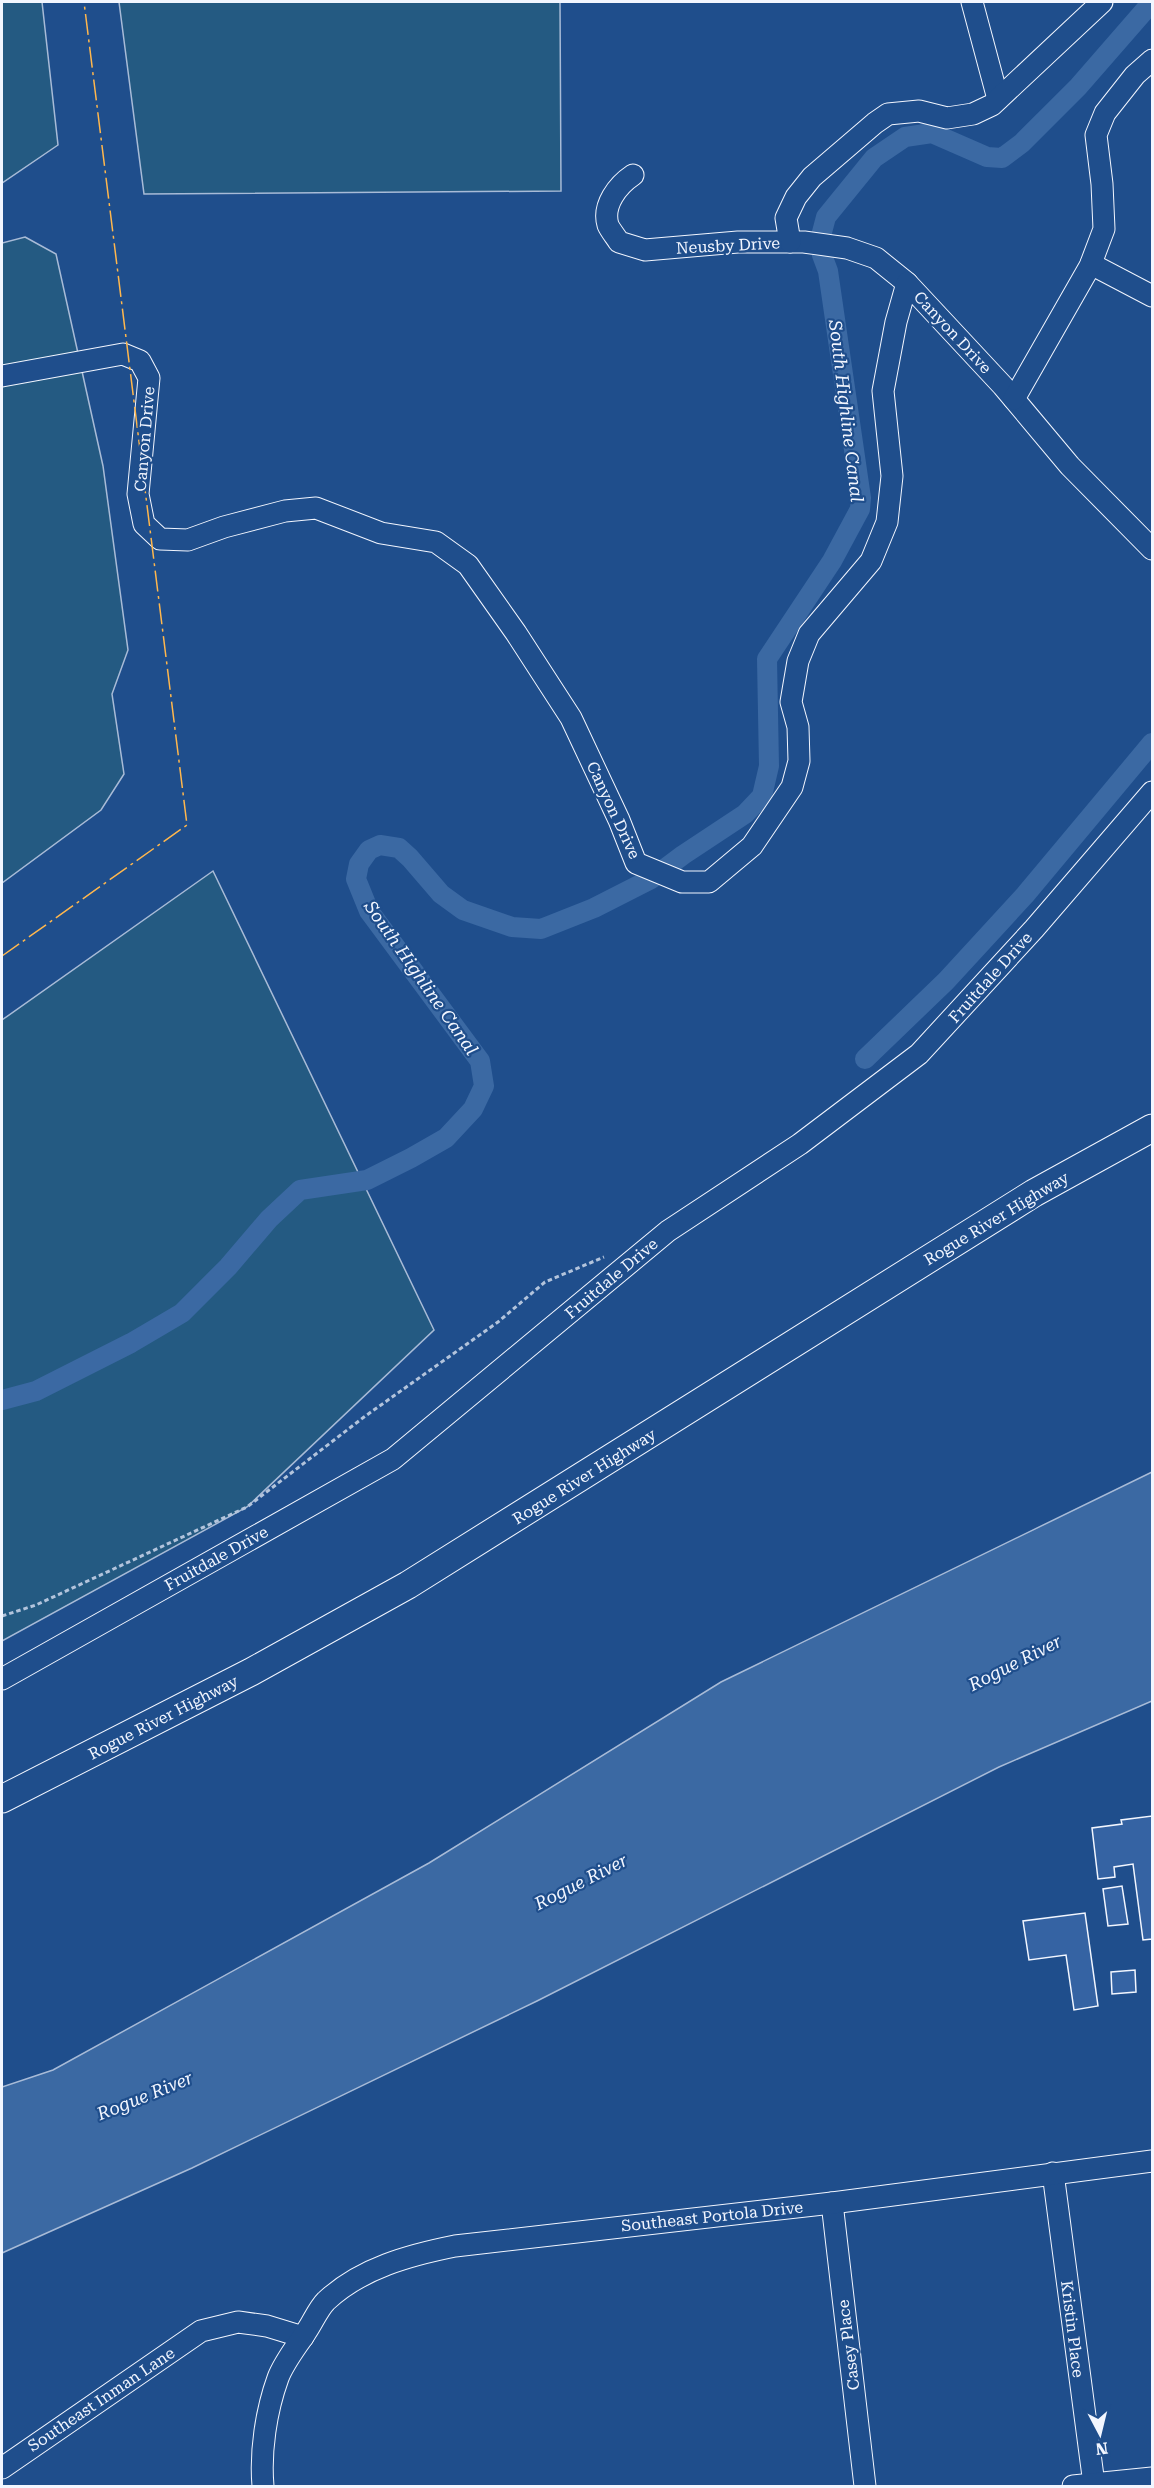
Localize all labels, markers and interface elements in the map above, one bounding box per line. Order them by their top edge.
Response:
street label: Neusby Drive [675,233,781,258]
street label: Canyon Drive [910,287,996,378]
water label: South Highline Canal [825,318,868,503]
street label: Canyon Drive [130,386,159,492]
street label: Canyon Drive [583,758,645,862]
water label: South Highline Canal [360,896,483,1059]
street label: Fruitdale Drive [945,928,1036,1027]
street label: Rogue River Highway [920,1167,1073,1269]
street label: Fruitdale Drive [561,1234,662,1323]
street label: Rogue River Highway [509,1424,660,1528]
street label: Fruitdale Drive [161,1522,271,1595]
water label: Rogue River [964,1630,1065,1695]
street label: Rogue River Highway [85,1671,242,1763]
water label: Rogue River [530,1849,631,1914]
water label: Rogue River [93,2067,196,2125]
street label: Southeast Portola Drive [620,2197,804,2236]
street label: Kristin Place [1057,2279,1088,2379]
street label: Casey Place [833,2298,863,2391]
street label: Southeast Inman Lane [24,2343,179,2456]
north arrow [1070,2404,1130,2464]
text: N [1094,2438,1109,2459]

